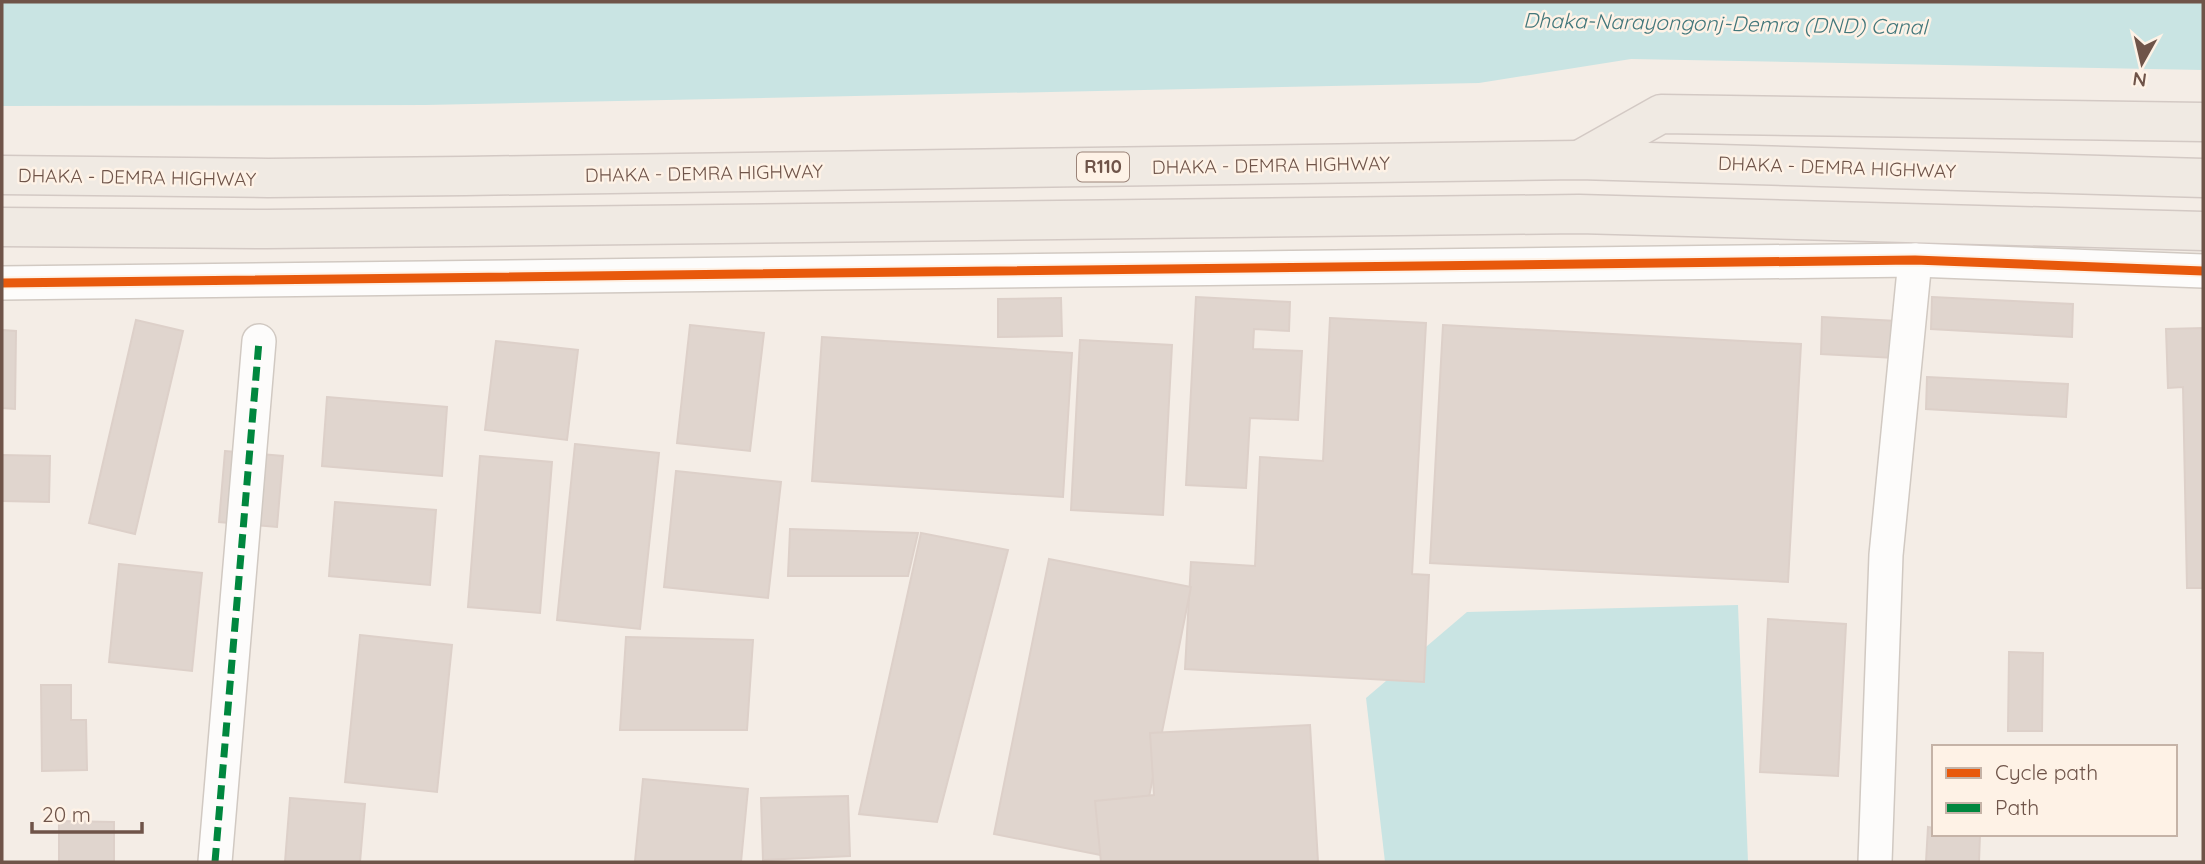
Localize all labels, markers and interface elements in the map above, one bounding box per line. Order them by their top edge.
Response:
water label: Dhaka-Narayongonj-Demra (DND) Canal [1523,6,1929,40]
north arrow [2107,28,2177,98]
text: N [2131,67,2148,93]
street label: DHAKA - DEMRA HIGHWAY [1152,151,1391,179]
street label: DHAKA - DEMRA HIGHWAY [1718,151,1957,183]
road number: R110 [1077,152,1129,182]
street label: DHAKA - DEMRA HIGHWAY [585,159,824,187]
street label: DHAKA - DEMRA HIGHWAY [18,163,257,191]
legend [1932,745,2177,836]
text: Cycle path [1995,759,2098,785]
scale bar [32,790,142,834]
text: Path [1995,794,2039,820]
text: 20 m [42,801,91,827]

